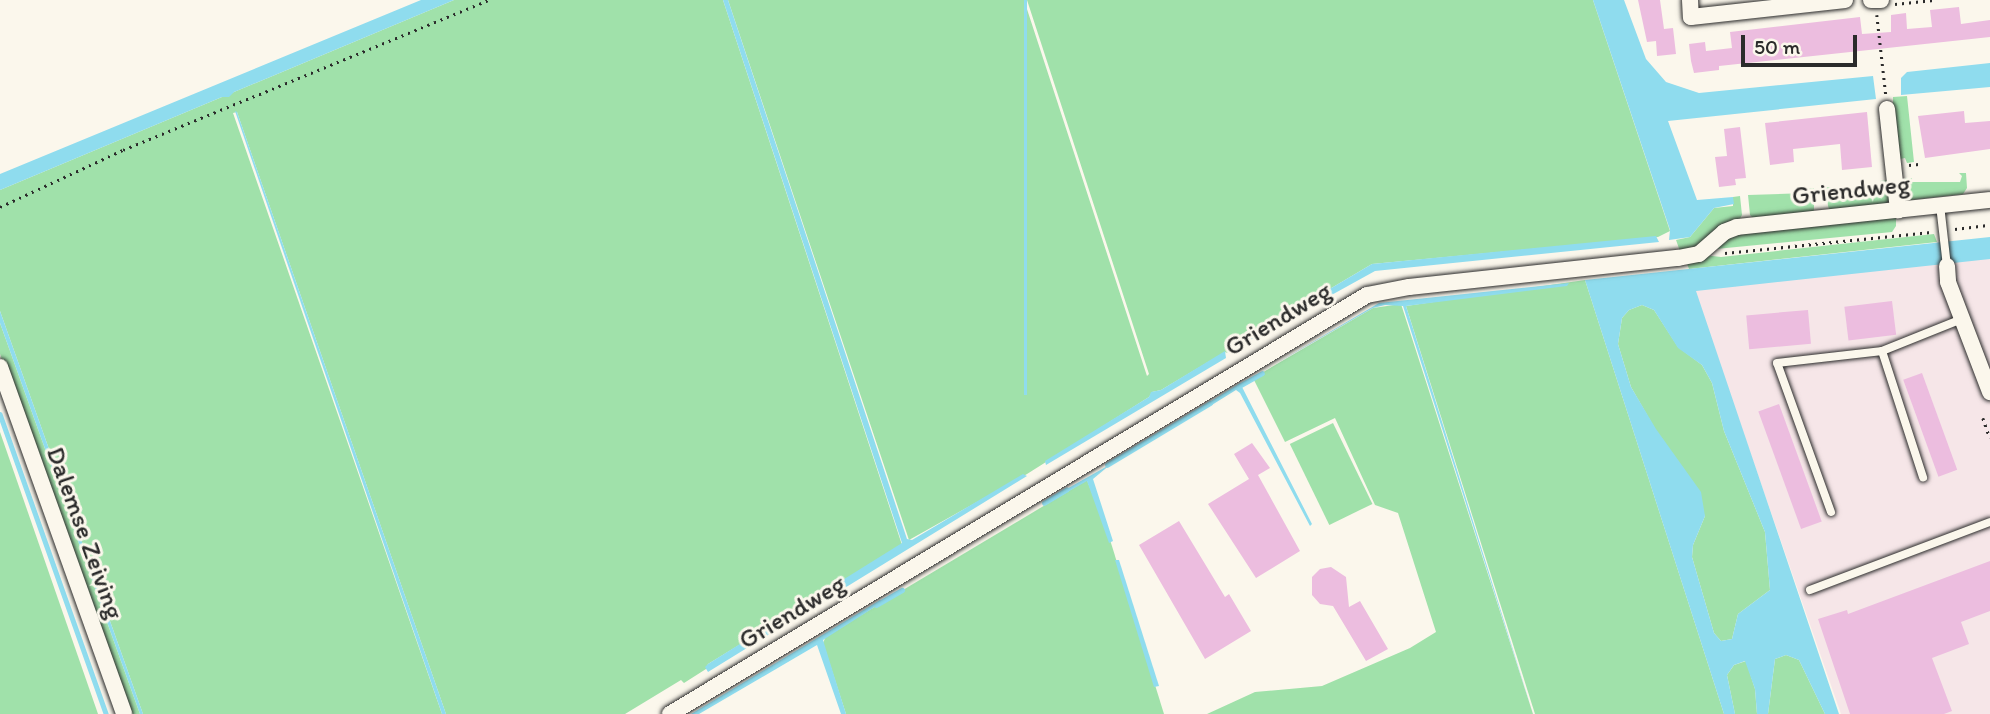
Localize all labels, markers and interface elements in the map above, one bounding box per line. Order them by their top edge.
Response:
scale bar [1745,21,1860,65]
text: 50 m [1754,34,1800,59]
street label: Griendweg [1790,168,1912,212]
street label: Griendweg [1219,275,1337,363]
street label: Dalemse Zeiving [39,443,131,623]
street label: Griendweg [733,568,851,656]

